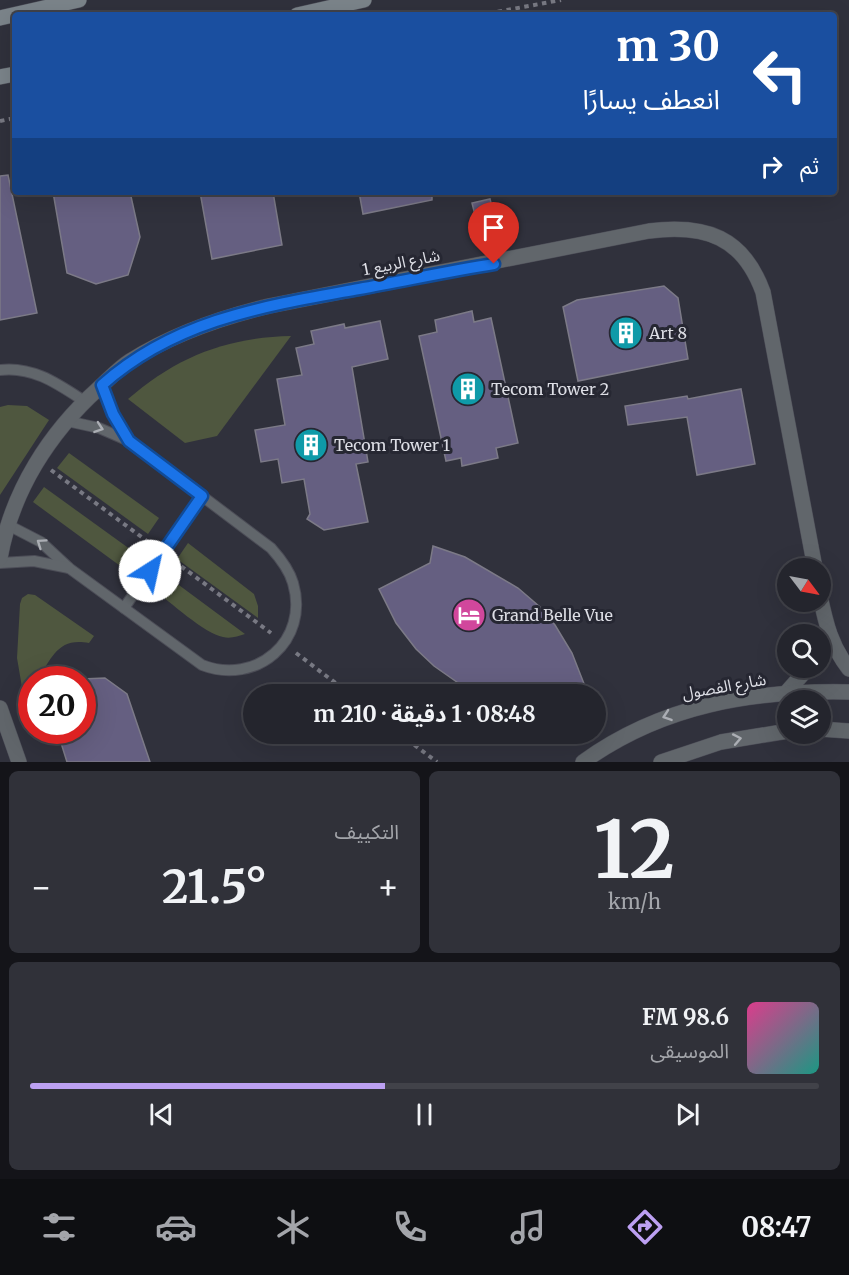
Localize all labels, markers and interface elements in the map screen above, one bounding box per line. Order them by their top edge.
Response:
text: 30 m [616,20,720,72]
icon: left [741,36,819,114]
text: انعطف يسارًا [582,82,720,116]
icon: right [755,150,788,183]
text: ثم [800,152,819,180]
pin [468,202,519,264]
icon: arrive [477,211,510,244]
street label: شارع الربيع 1 [361,245,442,282]
building icon: Art 8 [608,315,644,351]
place label: Art 8 [648,323,687,343]
building icon: Tecom Tower 2 [450,371,486,407]
place label: Tecom Tower 2 [491,379,609,399]
one-way arrow [93,421,104,434]
building icon: Tecom Tower 1 [293,427,329,463]
place label: Tecom Tower 1 [334,435,450,455]
one-way arrow [37,539,48,550]
position arrow [118,539,182,603]
north arrow [777,558,831,612]
map controls [777,558,831,744]
hotel icon: Grand Belle Vue [451,597,487,633]
place label: Grand Belle Vue [492,605,613,625]
button: search [777,624,831,678]
speed limit sign: 20 [18,666,96,744]
street label: شارع الفصول [681,669,768,706]
button: layers [777,690,831,744]
text: 08:48 · 1 دقيقة · 210 m [313,700,536,728]
one-way arrow [662,709,673,722]
one-way arrow [731,733,741,746]
text: 12 [594,801,675,899]
text: التكييف [335,819,399,844]
text: 21.5° [162,859,267,915]
text: − [30,867,52,908]
text: + [377,867,399,908]
text: km/h [608,889,661,914]
text: 98.6 FM [642,1003,729,1031]
text: الموسيقى [650,1038,729,1063]
icon: previous [145,1098,178,1131]
icon: pause [408,1098,441,1131]
icon: next [671,1098,704,1131]
icon: filters [38,1206,80,1248]
icon: car [155,1206,197,1248]
icon: climate [272,1206,314,1248]
icon: phone [389,1206,431,1248]
icon: music [507,1206,549,1248]
icon: directions [624,1206,666,1248]
text: 08:47 [741,1210,811,1244]

